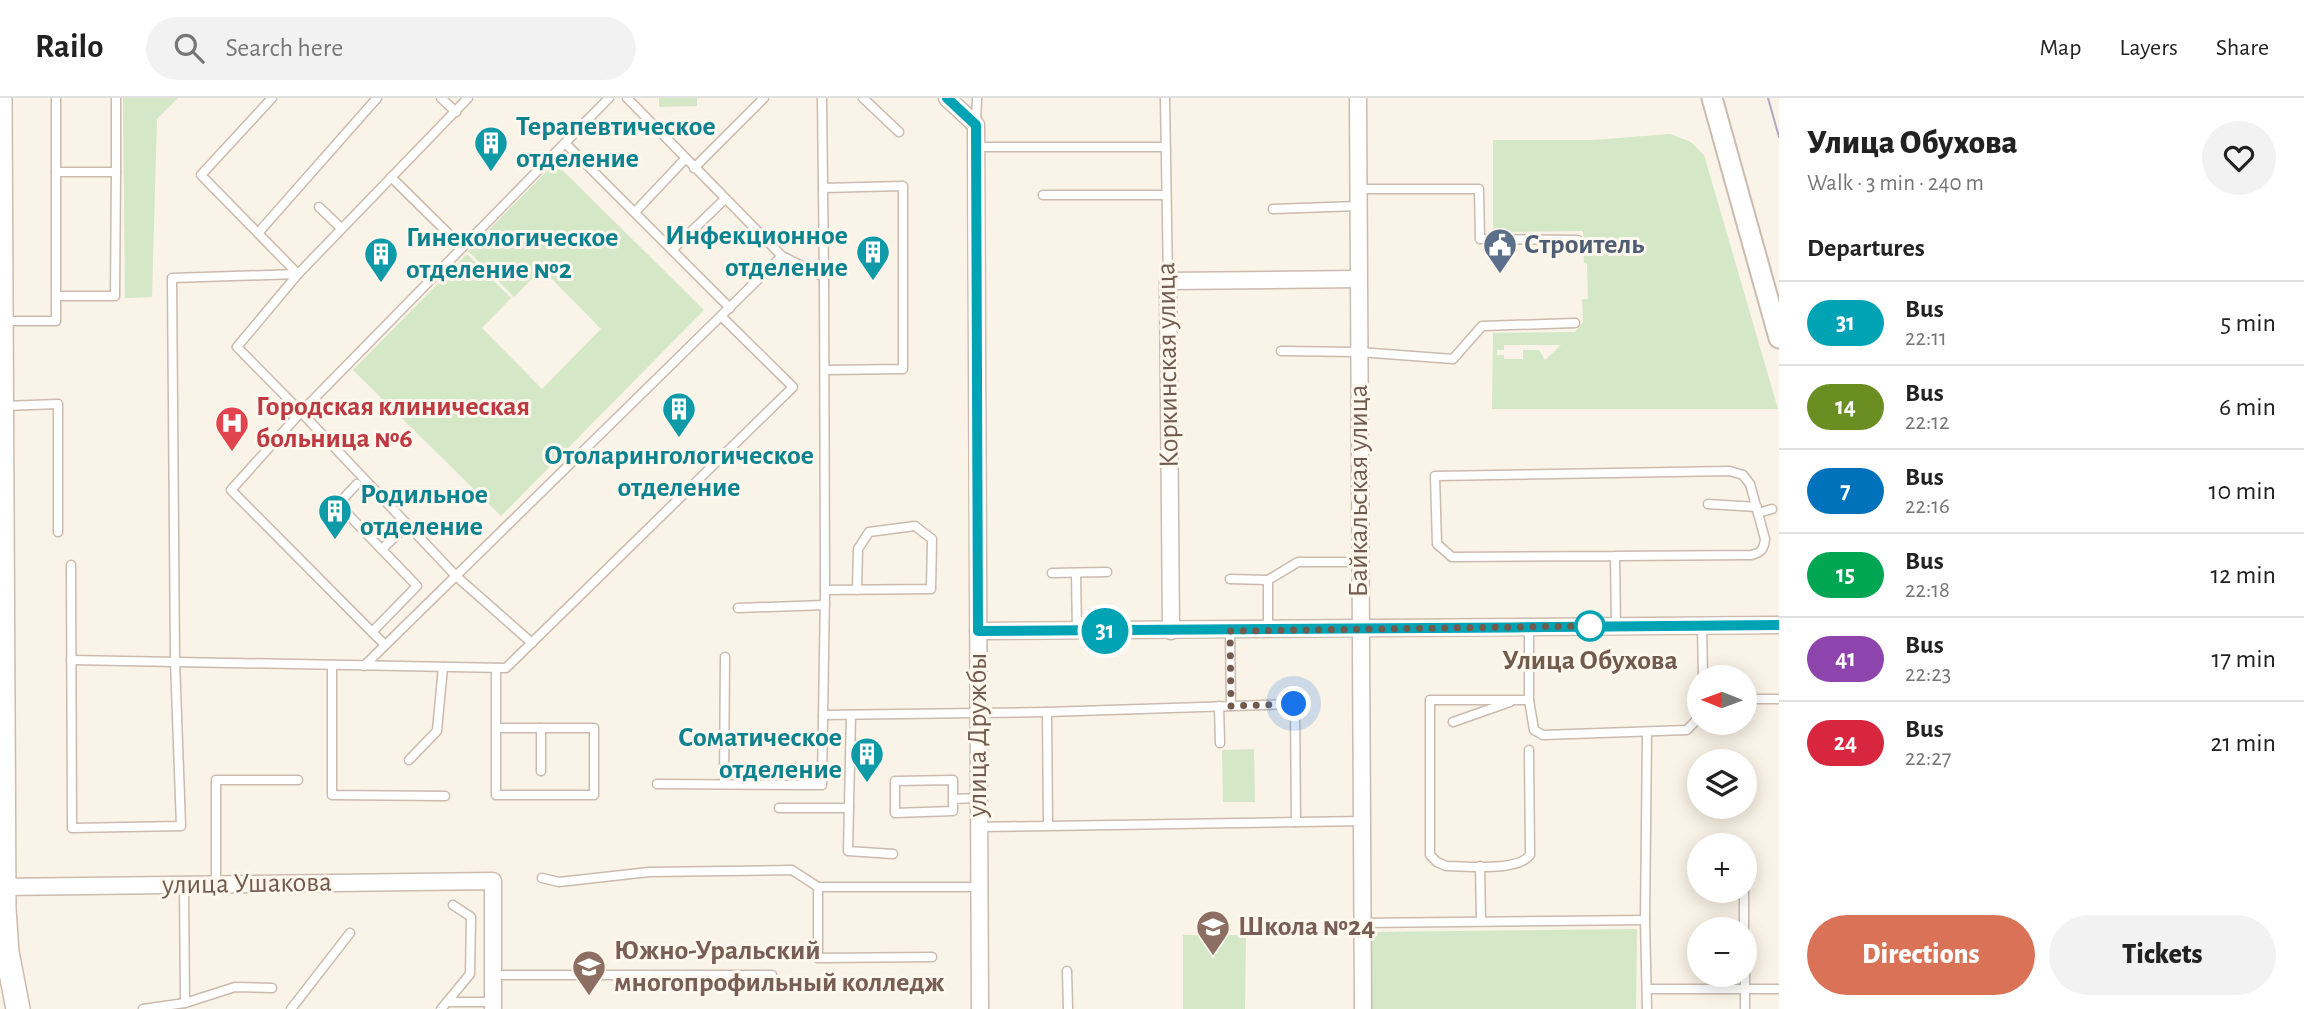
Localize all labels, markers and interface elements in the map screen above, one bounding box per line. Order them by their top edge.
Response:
search box [146,17,636,80]
icon: search [170,29,208,67]
text: Railo [35,31,104,64]
text: Search here [226,35,343,61]
text: Map [2039,36,2081,60]
text: Layers [2119,36,2178,60]
text: Share [2216,36,2269,60]
place label: Терапевтическое отделение [516,113,716,173]
button: heart [2202,121,2276,195]
building icon: Терапевтическое отделение [472,124,510,173]
text: Улица Обухова [1807,127,2017,160]
text: Walk · 3 min · 240 m [1807,172,1984,195]
place label: Инфекционное отделение [665,222,848,282]
place label: Гинекологическое отделение №2 [406,224,618,284]
public building icon: Строитель [1481,226,1519,275]
place label: Строитель [1524,231,1644,259]
building icon: Инфекционное отделение [854,233,892,282]
building icon: Гинекологическое отделение №2 [362,235,400,284]
text: Departures [1807,235,1925,261]
street label: Коркинская улица [1152,262,1184,468]
text: Bus [1905,296,1944,322]
text: 5 min [2220,310,2276,336]
text: 31 [1836,311,1855,335]
text: 22:11 [1905,327,1947,350]
text: Bus [1905,380,1944,406]
street label: Байкальская улица [1345,384,1373,598]
building icon: Отоларингологическое отделение [660,390,698,439]
place label: Городская клиническая больница №6 [256,393,530,453]
text: 6 min [2219,394,2276,420]
text: 14 [1835,395,1856,419]
hospital icon: Городская клиническая больница №6 [213,404,251,453]
text: 22:12 [1905,411,1950,434]
place label: Отоларингологическое отделение [544,442,814,502]
text: Bus [1905,464,1944,490]
text: 10 min [2209,478,2276,504]
text: 7 [1840,479,1851,503]
place label: Родильное отделение [360,481,488,541]
building icon: Родильное отделение [316,492,354,541]
text: 22:16 [1905,495,1950,518]
text: Bus [1905,548,1944,574]
text: 12 min [2210,562,2276,588]
text: 15 [1836,563,1855,587]
text: 22:18 [1905,579,1950,602]
line badge: 31 [1074,608,1136,654]
marker: Улица Обухова [1575,611,1605,641]
text: 31 [1096,619,1114,643]
text: Bus [1905,632,1944,658]
text: 17 min [2211,646,2276,672]
place label: Улица Обухова [1502,647,1678,675]
text: 41 [1835,647,1856,671]
street label: улица Дружбы [964,653,992,818]
text: 22:23 [1905,663,1951,686]
north arrow [1687,665,1757,735]
map controls [1687,665,1757,987]
your location [1276,686,1311,721]
text: Bus [1905,716,1944,742]
place label: Соматическое отделение [678,724,842,784]
text: 21 min [2210,730,2276,756]
text: 24 [1834,731,1857,755]
building icon: Соматическое отделение [848,735,886,784]
text: 22:27 [1905,747,1951,770]
button: layers [1687,749,1757,819]
button: + [1687,833,1757,903]
street label: улица Ушакова [161,869,332,899]
school or university icon: Школа №24 [1194,908,1232,957]
place label: Школа №24 [1238,913,1375,941]
button: Directions [1807,915,2035,995]
button: Tickets [2049,915,2276,995]
button: − [1687,917,1757,987]
place label: Южно-Уральский многопрофильный колледж [614,937,945,997]
school or university icon: Южно-Уральский многопрофильный колледж [570,948,608,997]

